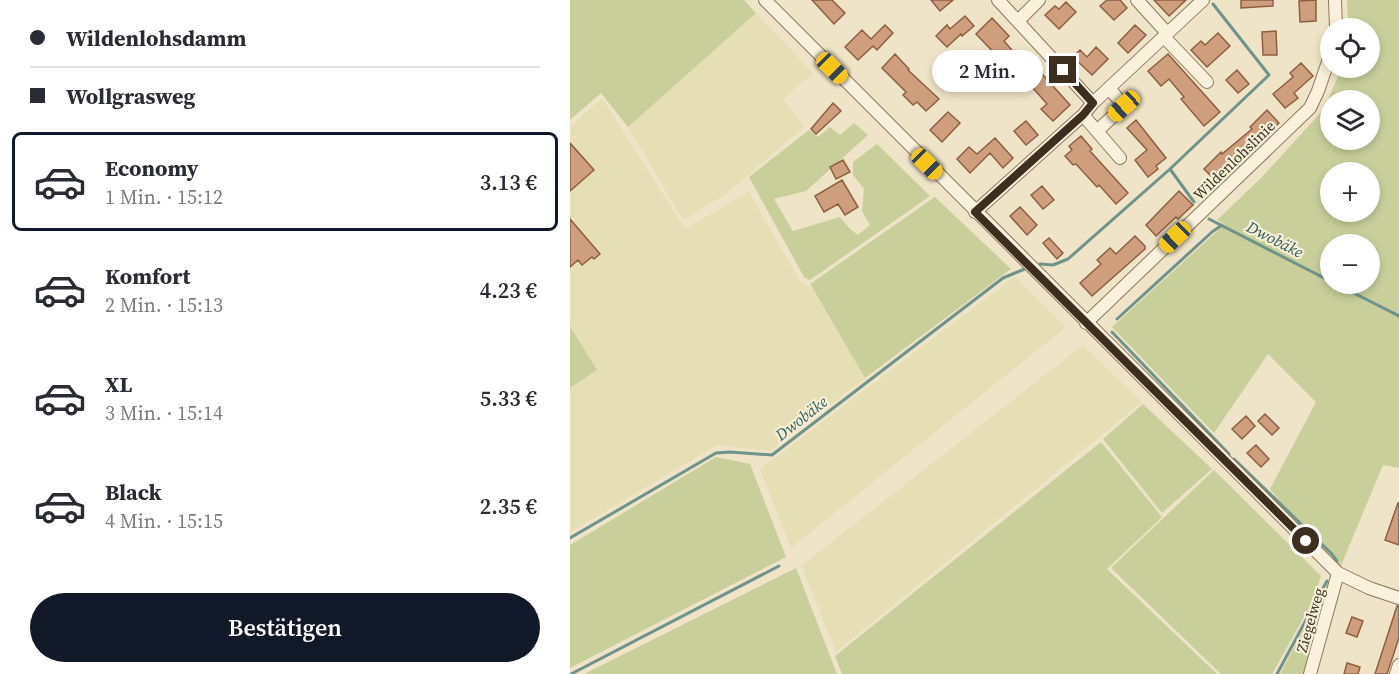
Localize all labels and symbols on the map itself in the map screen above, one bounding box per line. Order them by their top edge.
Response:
car [813,49,851,87]
callout: 2 Min. [931,49,1042,91]
route end [1049,56,1076,83]
car [1105,87,1143,125]
street label: Wildenlohslinie [1188,115,1280,205]
car [908,145,946,183]
water label: Dwobäke [1242,215,1307,263]
car [1156,218,1194,256]
water label: Dwobäke [770,390,832,446]
route start [1292,527,1319,554]
street label: Ziegelweg [1291,585,1329,655]

